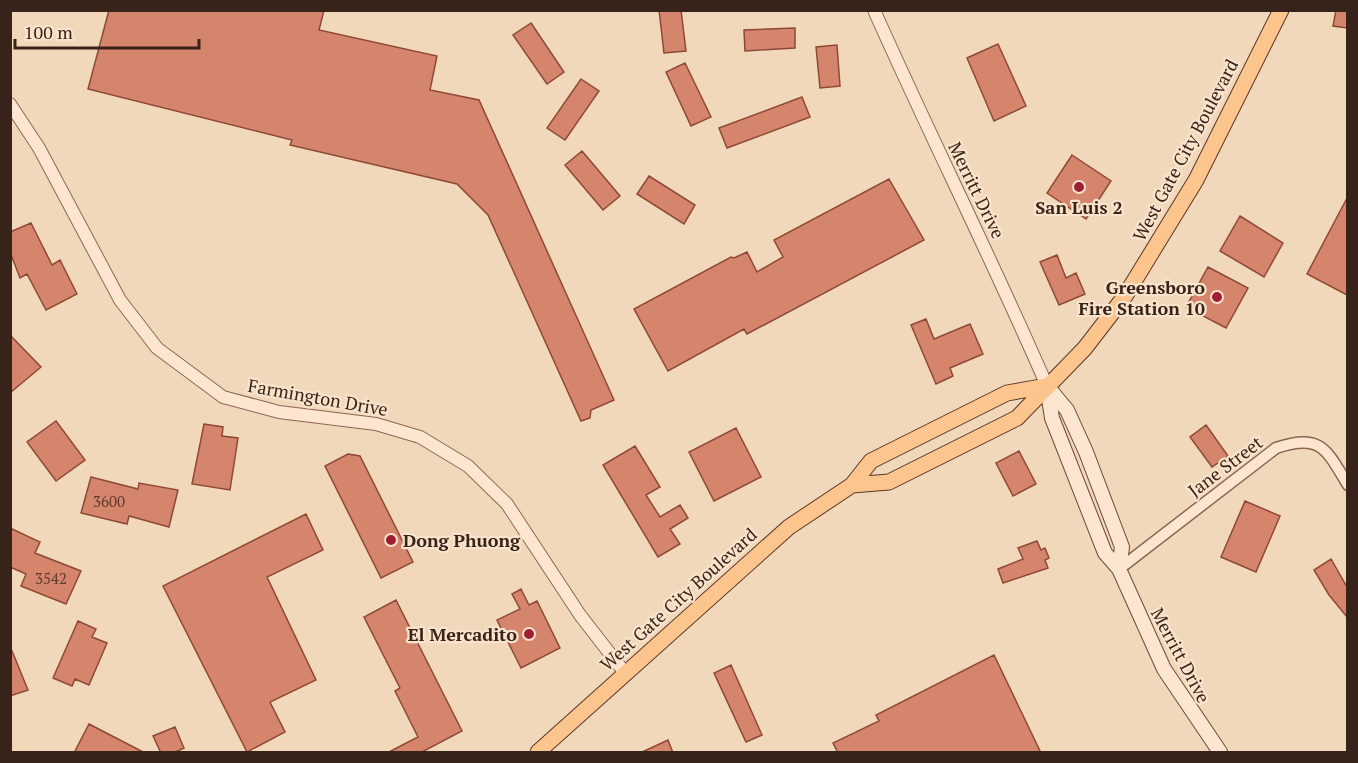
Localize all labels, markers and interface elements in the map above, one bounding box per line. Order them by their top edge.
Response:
scale bar [15,12,200,50]
text: 100 m [24,20,73,44]
street label: West Gate City Boulevard [1127,55,1243,245]
street label: Merritt Drive [943,138,1011,242]
marker: San Luis 2 [1072,180,1086,194]
place label: San Luis 2 [1035,195,1123,219]
place label: Greensboro Fire Station 10 [1078,275,1205,320]
marker: Greensboro Fire Station 10 [1210,290,1224,304]
street label: Farmington Drive [246,373,390,421]
street label: Jane Street [1183,430,1267,502]
house number: 3600 [93,491,125,511]
street label: West Gate City Boulevard [595,522,761,676]
place label: Dong Phuong [403,528,521,552]
marker: Dong Phuong [384,533,398,547]
house number: 3542 [35,568,67,588]
street label: Merritt Drive [1146,603,1216,707]
place label: El Mercadito [408,622,517,646]
marker: El Mercadito [522,627,536,641]

